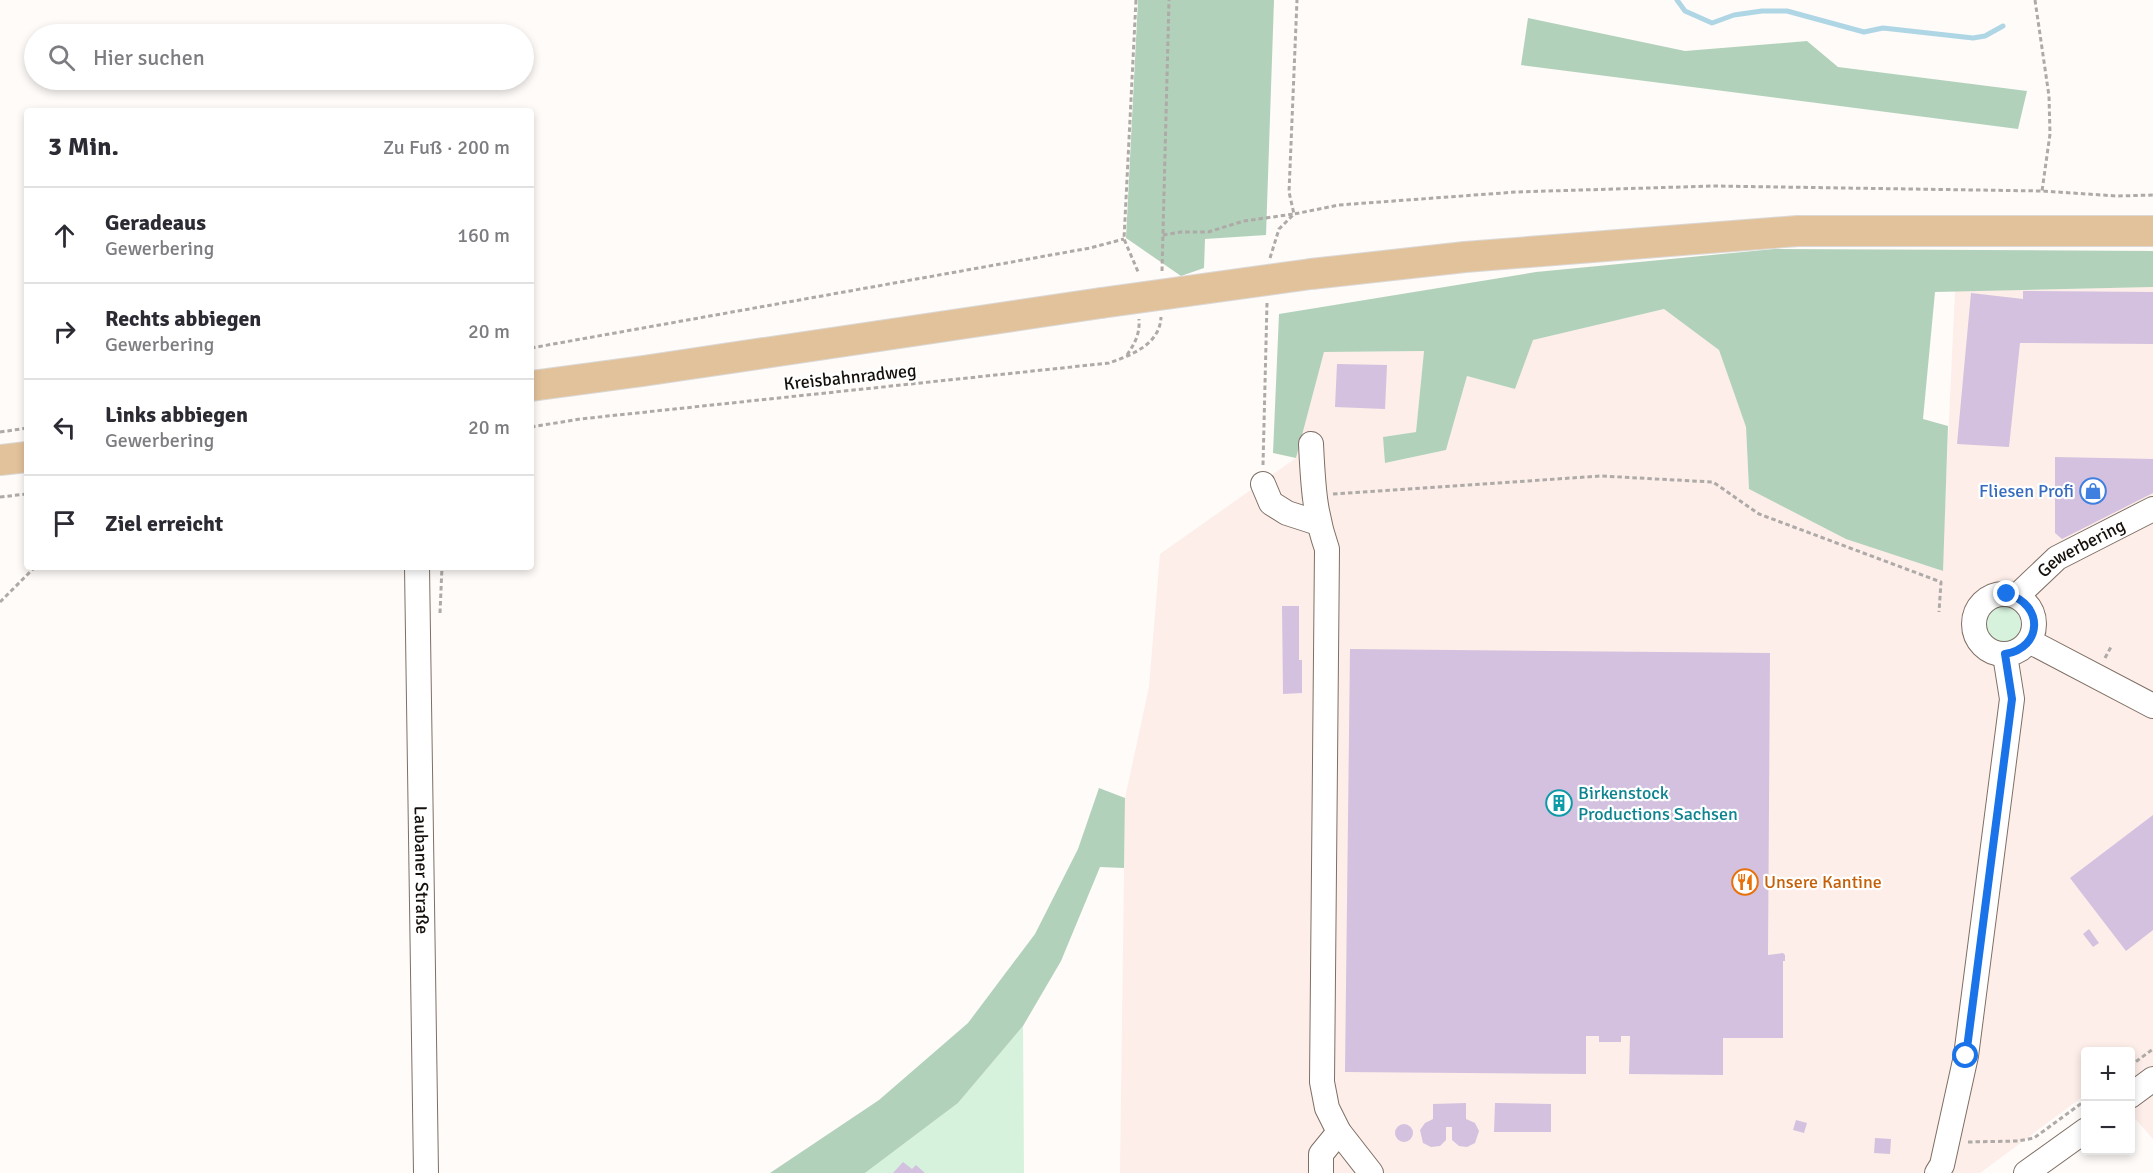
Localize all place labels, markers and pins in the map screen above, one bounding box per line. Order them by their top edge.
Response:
shop icon: Fliesen Profi [2078,476,2108,506]
place label: Fliesen Profi [1979,480,2074,502]
place label: Birkenstock Productions Sachsen [1578,782,1738,825]
building icon: Birkenstock Productions Sachsen [1544,788,1574,818]
restaurant icon: Unsere Kantine [1730,867,1760,897]
place label: Unsere Kantine [1764,871,1882,893]

